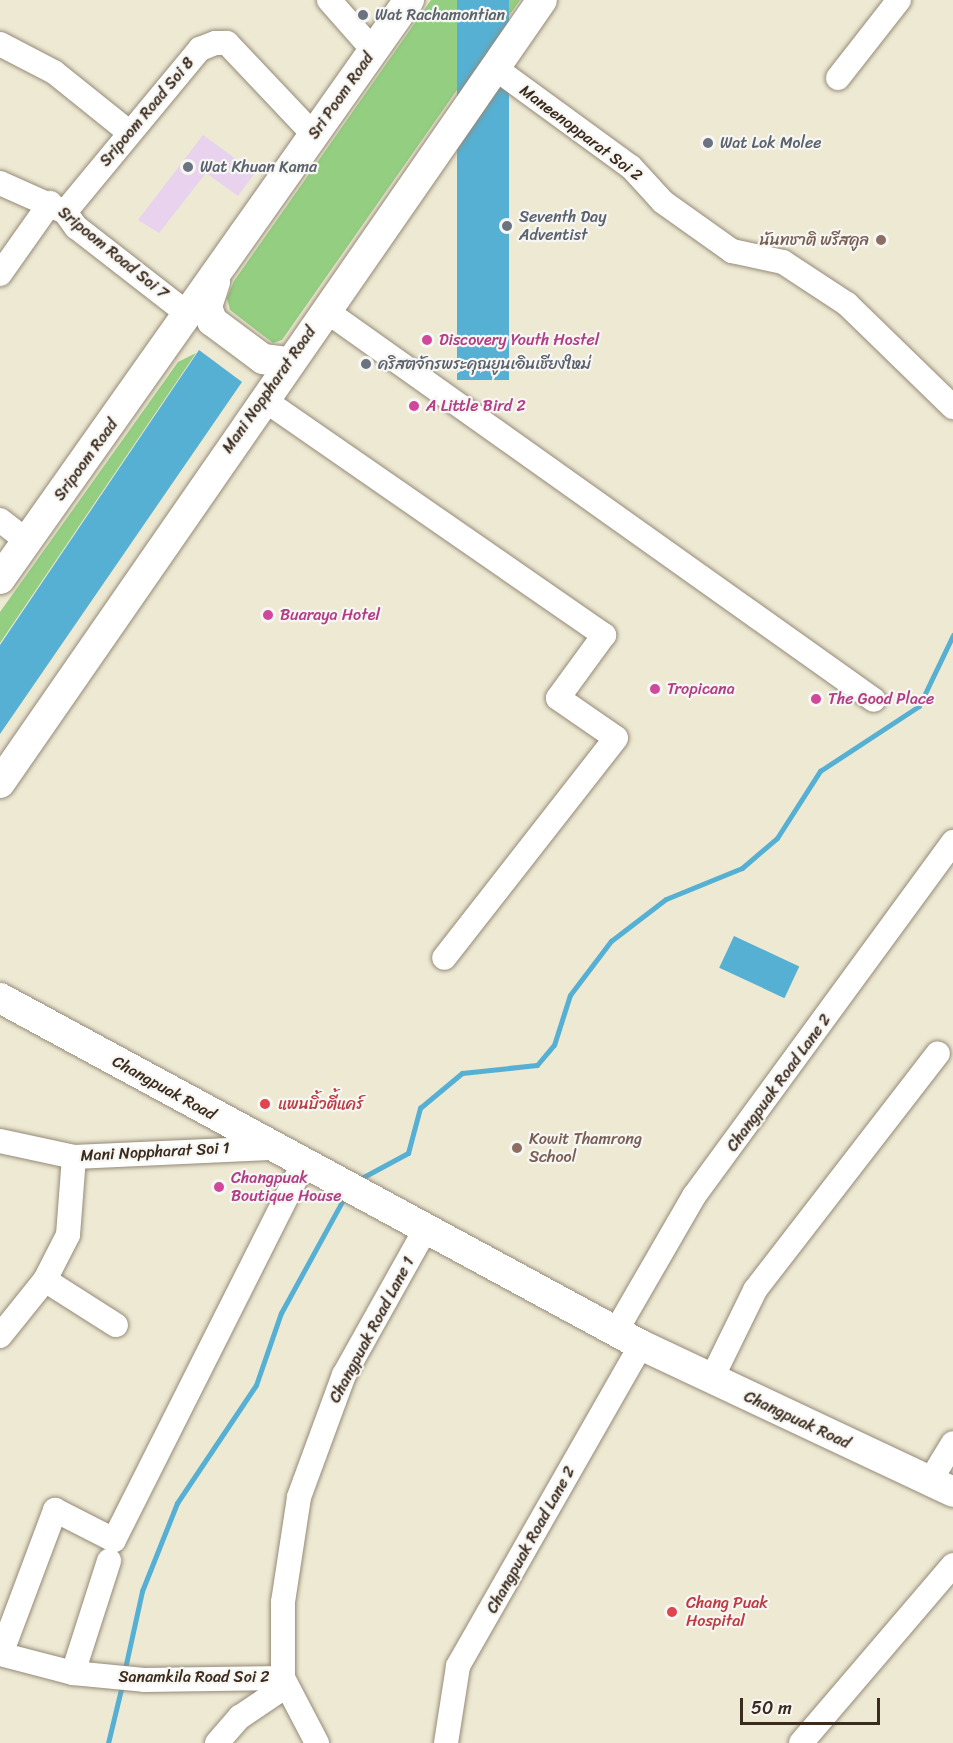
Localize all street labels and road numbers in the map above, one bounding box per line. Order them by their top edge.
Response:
street label: Sri Poom Road [304,49,378,143]
street label: Sripoom Road Soi 8 [96,53,198,171]
street label: Maneenopparat Soi 2 [516,81,646,185]
street label: Sripoom Road Soi 7 [54,203,172,303]
street label: Mani Noppharat Road [218,323,320,457]
street label: Sripoom Road [50,415,122,505]
street label: Changpuak Road Lane 2 [723,1011,835,1155]
street label: Changpuak Road [109,1052,219,1124]
street label: Mani Noppharat Soi 1 [80,1138,230,1166]
street label: Changpuak Road Lane 1 [325,1254,419,1406]
street label: Changpuak Road [741,1387,853,1453]
street label: Changpuak Road Lane 2 [483,1463,579,1617]
street label: Sanamkila Road Soi 2 [118,1667,270,1687]

